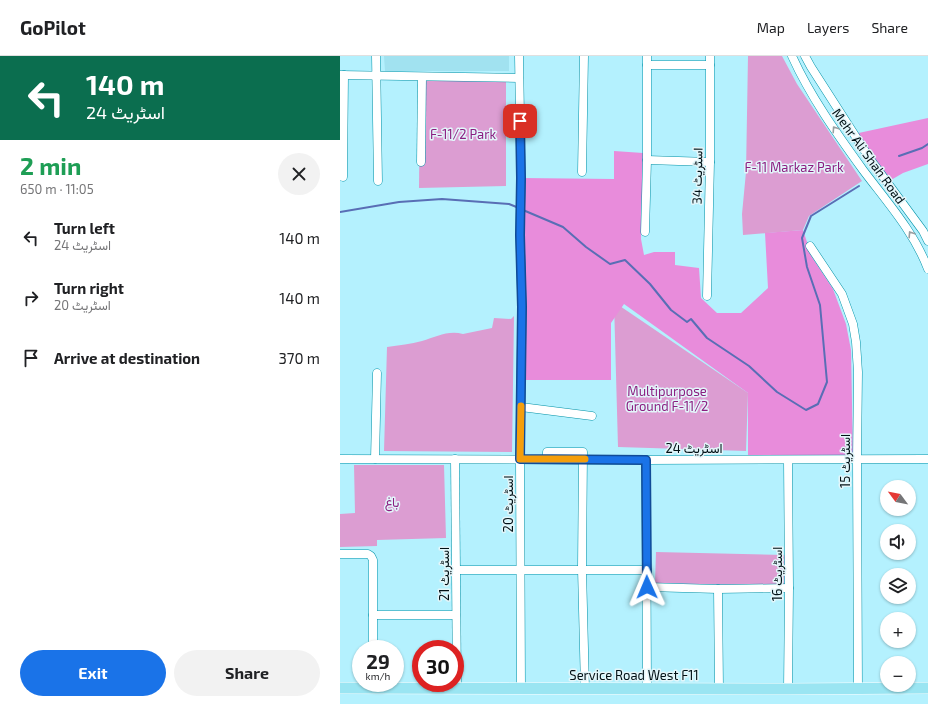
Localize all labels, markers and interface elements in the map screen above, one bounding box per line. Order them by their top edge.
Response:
text: GoPilot [20,16,86,39]
text: Map [757,19,785,36]
text: Layers [807,19,849,36]
text: Share [871,19,908,36]
text: 140 m [86,67,164,101]
icon: left [20,72,72,124]
text: اسٹریٹ 24 [86,101,165,123]
pin [503,104,537,138]
street label: Mehr Ali Shah Road [829,105,909,207]
icon: arrive [509,110,531,132]
park label: F-11/2 Park [430,126,496,142]
one-way arrow [832,126,839,133]
street label: اسٹریٹ 34 [689,147,706,205]
text: 2 min [20,151,81,180]
button: close [278,153,320,195]
park label: F-11 Markaz Park [744,159,844,175]
text: 650 m · 11:05 [20,181,94,197]
text: Turn left [54,219,115,237]
icon: left [20,227,42,249]
text: 140 m [279,229,320,247]
one-way arrow [908,232,915,239]
text: اسٹریٹ 24 [54,237,111,253]
text: Turn right [54,279,124,297]
icon: right [20,287,42,309]
text: 140 m [279,289,320,307]
text: اسٹریٹ 20 [54,297,111,313]
icon: arrive [20,347,42,369]
text: Arrive at destination [54,349,200,367]
text: 370 m [278,349,320,367]
park label: Multipurpose Ground F-11/2 [626,383,708,414]
street label: اسٹریٹ 15 [837,434,854,488]
street label: اسٹریٹ 24 [665,440,723,457]
street label: اسٹریٹ 20 [500,476,517,532]
north arrow [880,480,916,516]
map controls [880,480,916,692]
park label: باغ [385,494,400,512]
button: sound [880,524,916,560]
street label: اسٹریٹ 21 [436,547,453,601]
street label: اسٹریٹ 16 [769,547,786,601]
position arrow [626,566,668,608]
button: layers [880,568,916,604]
button: + [880,612,916,648]
speed limit sign: 30 [412,640,464,692]
text: 29 [366,649,390,673]
button: Exit [20,650,166,696]
button: Share [174,650,320,696]
button: − [880,656,916,692]
street label: Service Road West F11 [569,667,699,683]
text: km/h [366,670,390,682]

